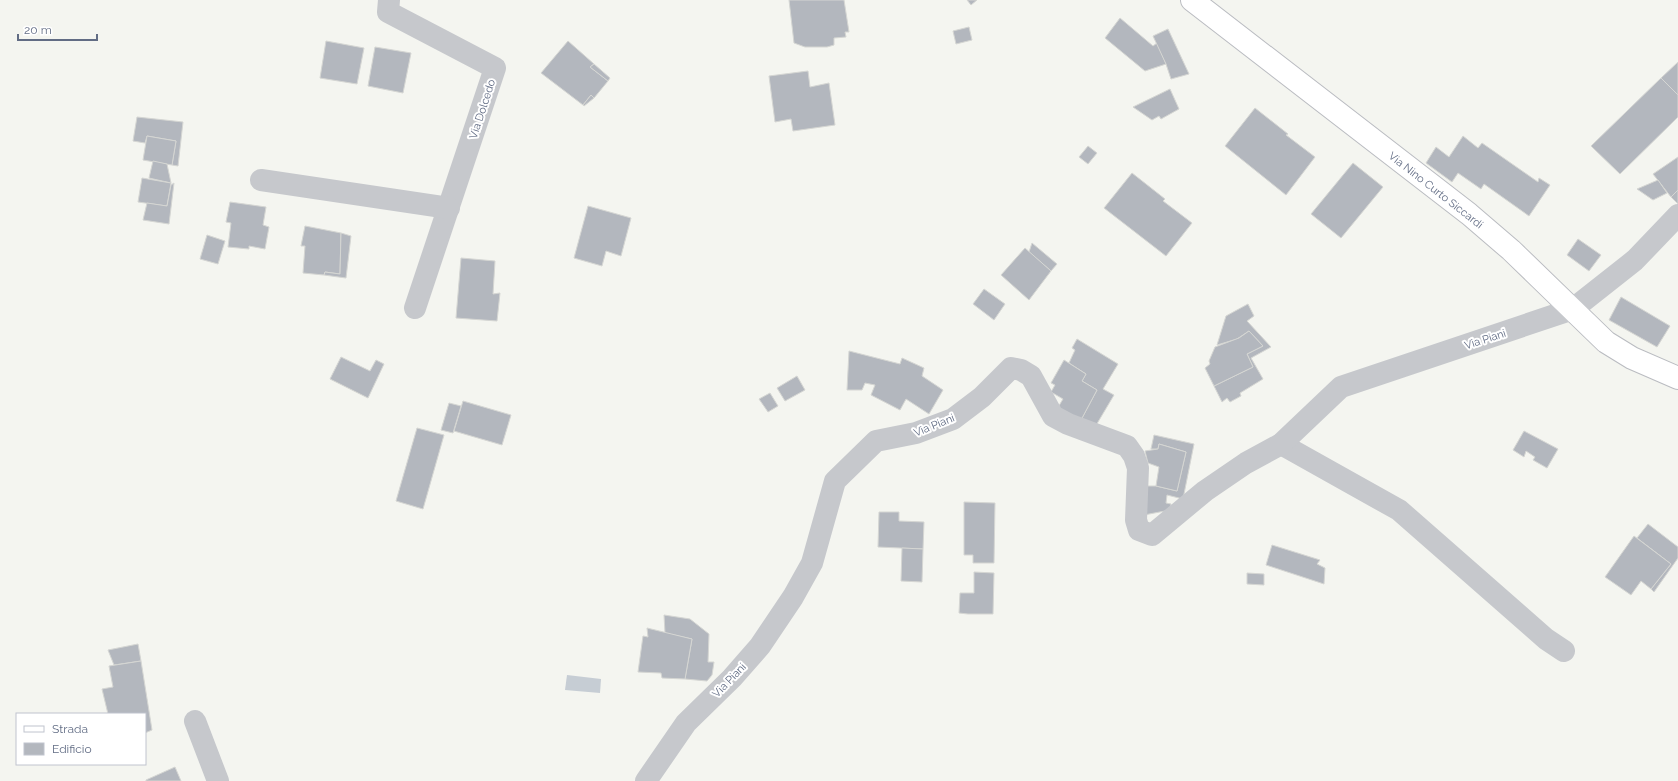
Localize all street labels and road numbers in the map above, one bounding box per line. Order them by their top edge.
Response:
street label: Via Dolcedo [467,77,498,141]
street label: Via Nino Curto Siccardi [1386,149,1485,231]
street label: Via Piani [1463,327,1507,352]
street label: Via Piani [912,411,956,439]
street label: Via Piani [710,660,749,700]

